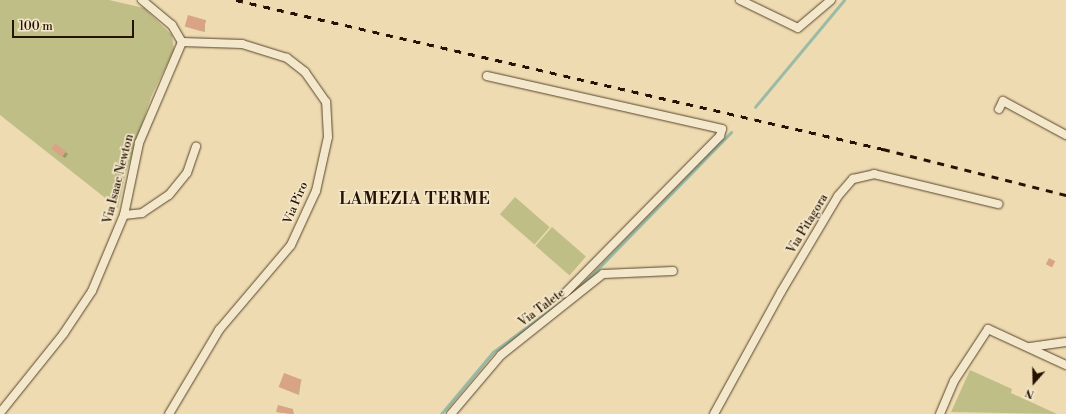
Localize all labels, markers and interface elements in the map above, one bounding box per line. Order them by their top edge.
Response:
scale bar [14,12,136,38]
text: 100 m [19,19,53,34]
street label: Via Isaac Newton [101,133,137,225]
street label: Via Piro [281,180,311,226]
district label: LAMEZIA TERME [339,189,491,209]
street label: Via Pitagora [785,192,831,256]
street label: Via Talete [516,286,568,330]
north arrow [1014,362,1054,402]
text: N [1023,385,1036,401]

